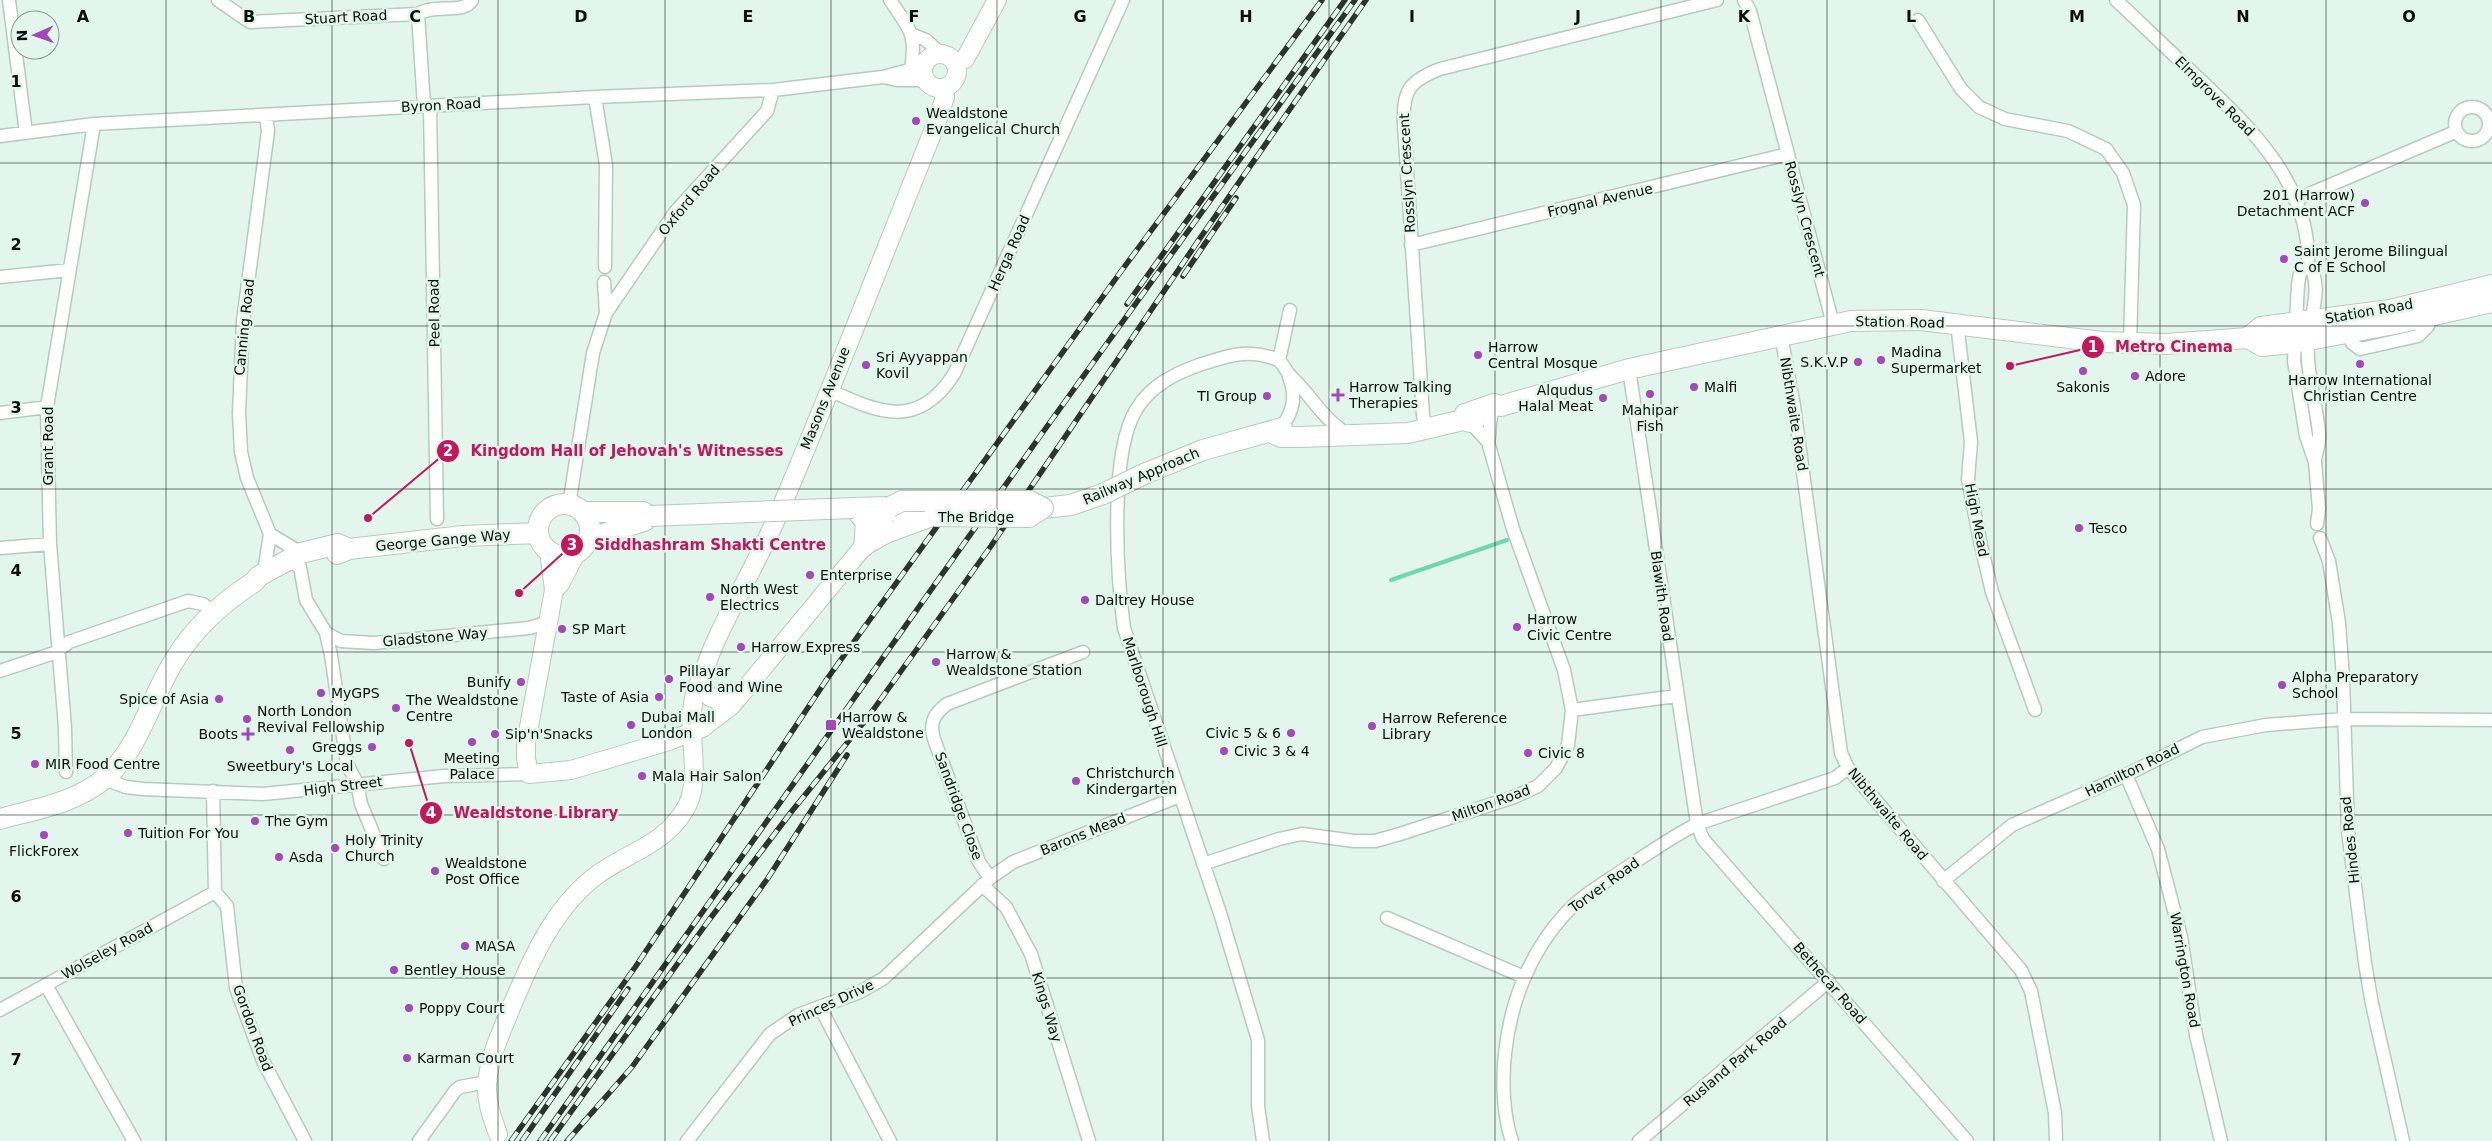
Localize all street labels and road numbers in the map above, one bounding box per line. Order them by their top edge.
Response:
street label: Stuart Road [304,7,388,27]
street label: Elmgrove Road [2172,53,2258,139]
street label: Byron Road [400,95,482,115]
street label: Rosslyn Crescent [1396,112,1418,233]
street label: Rosslyn Crescent [1782,159,1828,279]
street label: Oxford Road [655,162,723,238]
street label: Frognal Avenue [1546,180,1654,220]
street label: Herga Road [985,212,1033,294]
street label: Canning Road [231,278,257,376]
street label: Peel Road [425,279,443,347]
street label: Station Road [2324,295,2414,327]
street label: Station Road [1855,313,1945,331]
street label: Masons Avenue [797,344,853,452]
street label: Nibthwaite Road [1777,356,1811,472]
street label: Grant Road [40,406,56,486]
street label: Railway Approach [1080,444,1202,508]
street label: High Mead [1962,482,1992,558]
street label: The Bridge [937,509,1014,525]
street label: George Gange Way [375,526,511,554]
street label: Blawith Road [1648,550,1676,642]
street label: Gladstone Way [382,624,488,650]
street label: Marlborough Hill [1120,635,1170,749]
street label: Hamilton Road [2082,740,2182,800]
street label: Sandridge Close [932,750,986,862]
street label: Nibthwaite Road [1845,765,1931,863]
street label: High Street [303,773,384,799]
street label: Milton Road [1450,781,1532,825]
street label: Hindes Road [2337,796,2363,884]
street label: Barons Mead [1038,810,1128,858]
street label: Torver Road [1565,854,1642,916]
street label: Warrington Road [2167,911,2203,1029]
street label: Wolseley Road [59,919,155,983]
street label: Bethecar Road [1790,939,1870,1027]
street label: Kings Way [1029,970,1065,1044]
street label: Princes Drive [786,976,876,1030]
street label: Gordon Road [230,983,276,1073]
street label: Rusland Park Road [1680,1014,1790,1110]

